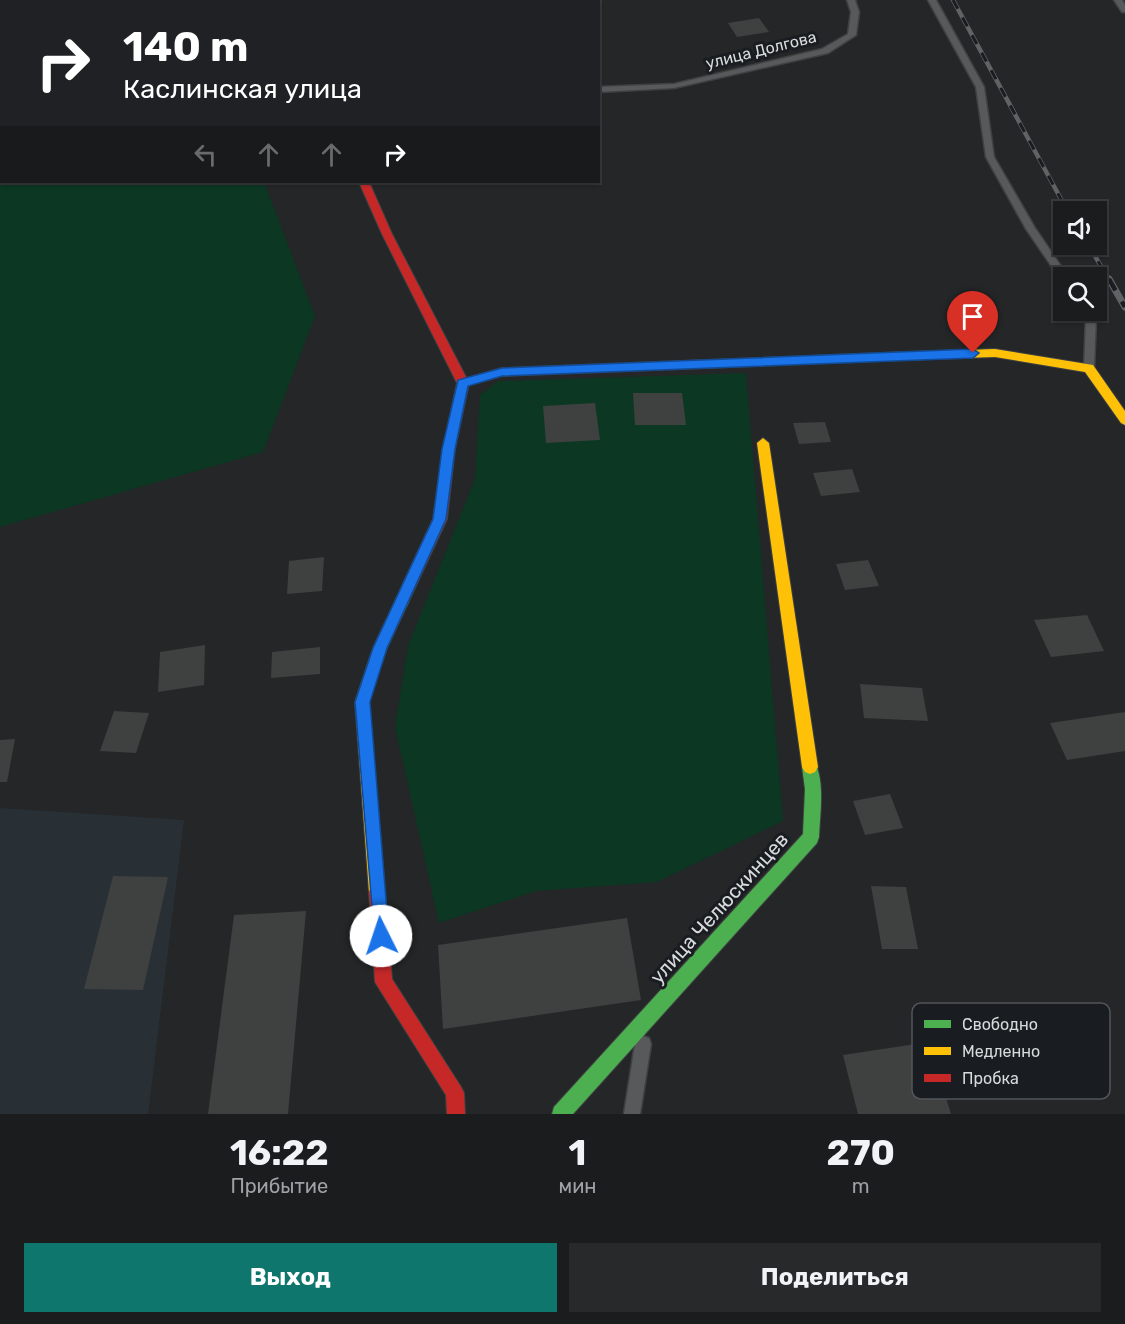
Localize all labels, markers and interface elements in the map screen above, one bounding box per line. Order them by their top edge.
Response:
text: 140 m [123,22,249,72]
icon: right [24,24,102,102]
street label: улица Долгова [704,27,818,73]
text: Каслинская улица [123,73,362,105]
icon: left [189,138,222,171]
icon: ahead [252,138,285,171]
icon: ahead [315,138,348,171]
icon: right [378,138,411,171]
map controls [1053,201,1107,321]
button: sound [1053,201,1107,255]
button: search [1053,267,1107,321]
pin [947,291,998,353]
icon: arrive [956,300,989,333]
street label: улица Челюскинцев [645,828,793,988]
position arrow [349,904,413,968]
legend [912,1003,1110,1099]
text: Свободно [962,1015,1038,1034]
text: Медленно [962,1042,1040,1061]
text: Пробка [962,1069,1019,1088]
text: 16:22 [230,1131,329,1174]
text: 1 [569,1131,587,1174]
text: 270 [827,1131,895,1174]
text: Прибытие [230,1174,328,1198]
text: мин [559,1174,597,1198]
text: m [852,1174,870,1198]
button: Выход [24,1243,557,1312]
button: Поделиться [569,1243,1101,1312]

